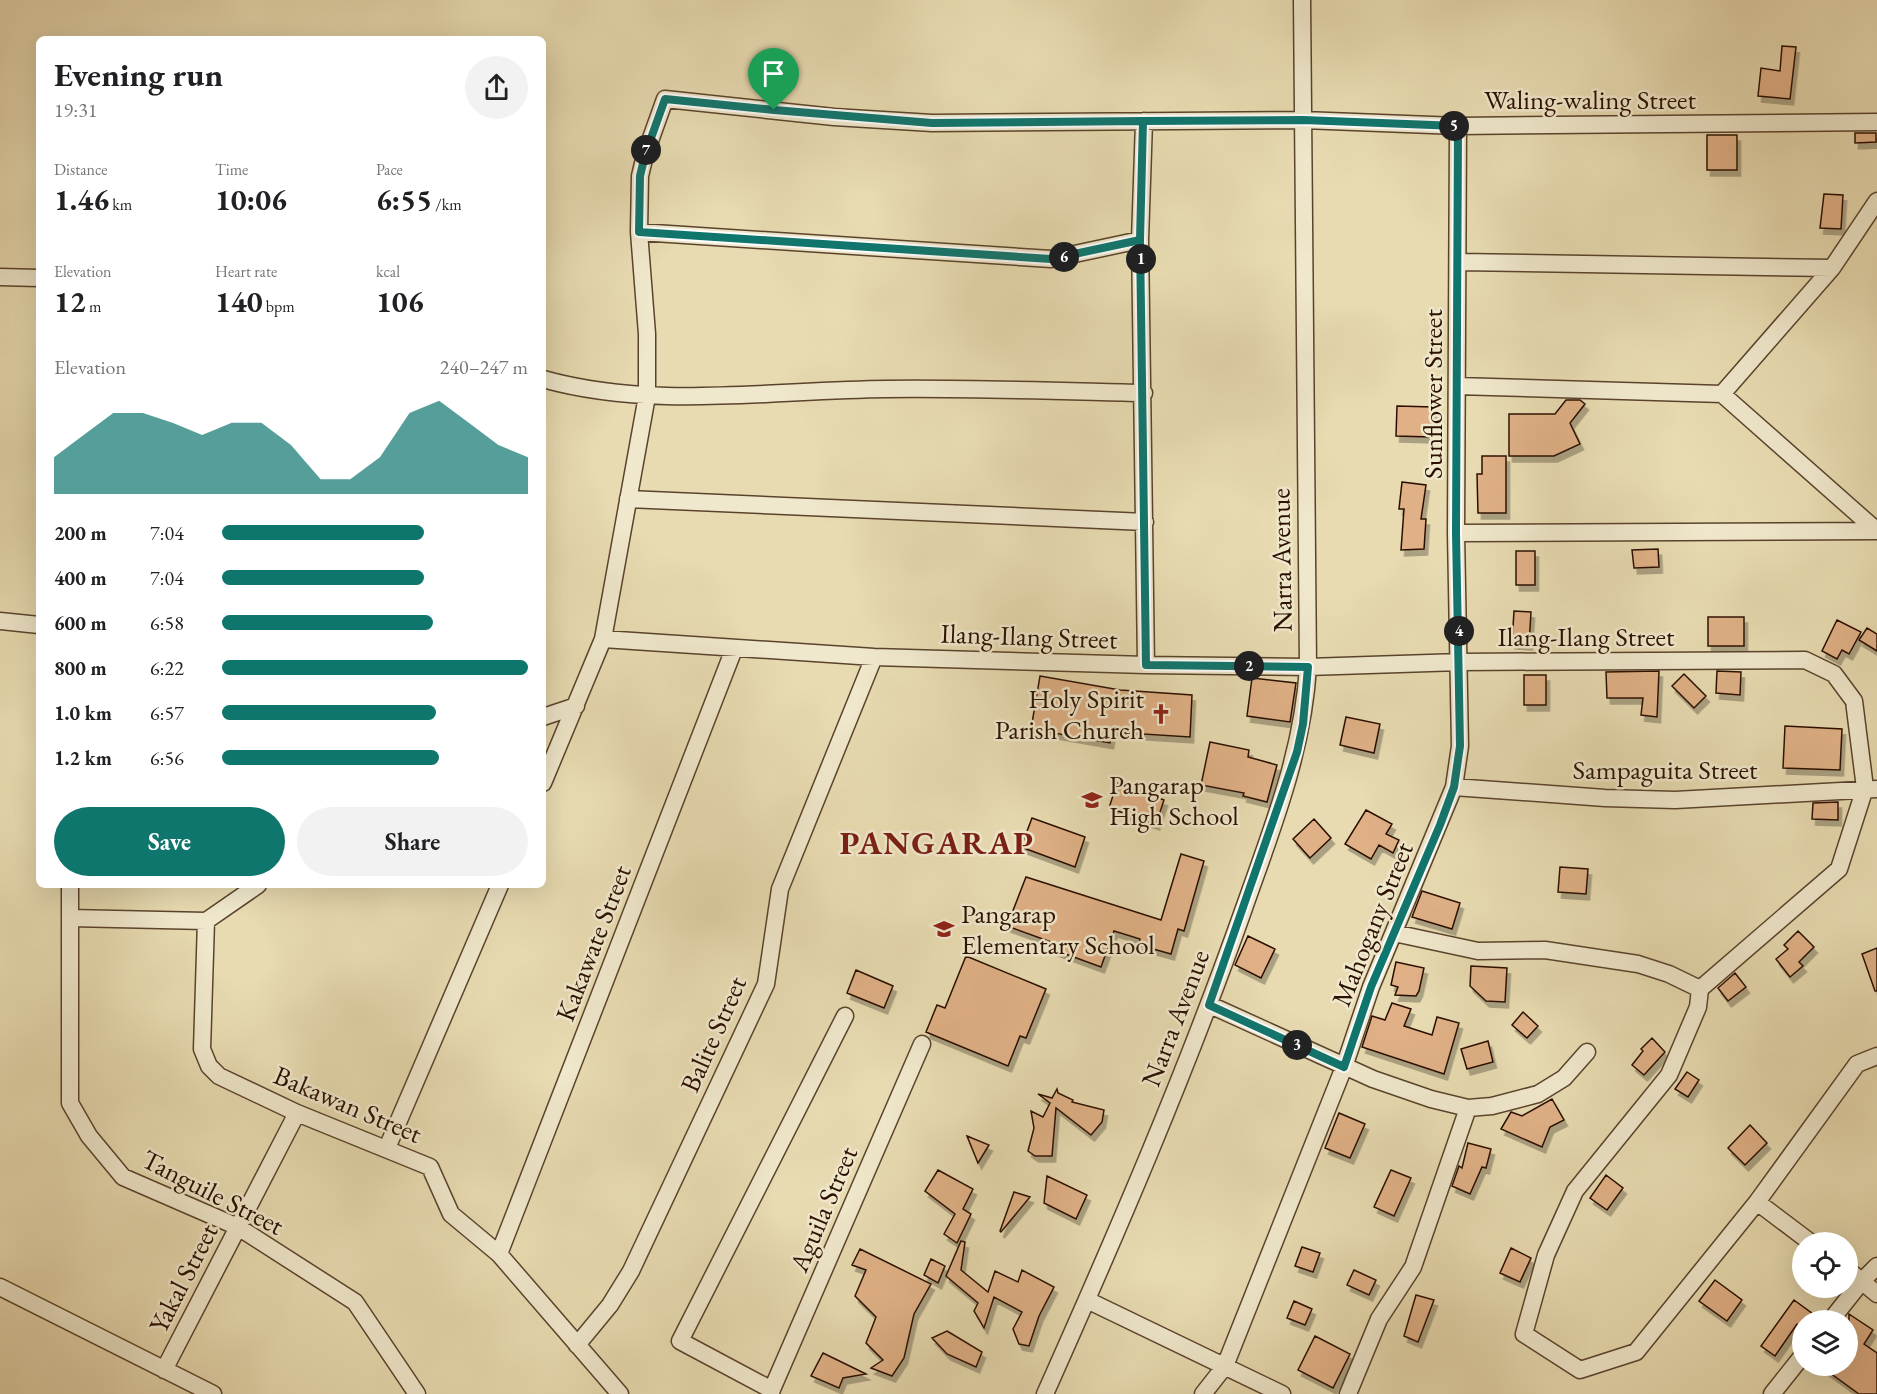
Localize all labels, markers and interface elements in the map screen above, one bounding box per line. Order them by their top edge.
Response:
pin [748,48,799,110]
text: Evening run [54,53,223,96]
button: share [465,56,528,119]
icon: arrive [757,57,790,90]
street label: Waling-waling Street [1484,82,1697,117]
text: 19:31 [54,97,97,123]
pin: 5 [1439,111,1469,141]
text: 5 [1450,115,1458,136]
pin: 7 [631,135,661,165]
text: 7 [642,139,650,160]
text: Distance [54,159,107,180]
text: Time [215,159,248,180]
text: Pace [376,159,403,180]
text: 1.46 [54,180,109,219]
text: 10:06 [215,180,287,219]
text: 6:55 [376,180,432,219]
text: km [109,194,132,215]
text: /km [432,194,462,215]
pin: 6 [1049,242,1079,272]
pin: 1 [1126,244,1156,274]
text: 6 [1060,246,1068,267]
text: 1 [1137,248,1145,269]
text: Elevation [54,261,112,282]
text: Heart rate [215,261,277,282]
text: kcal [376,261,400,282]
text: 12 [54,282,86,321]
text: 140 [215,282,263,321]
text: 106 [376,282,424,321]
text: m [86,296,101,317]
text: bpm [263,296,295,317]
street label: Sunflower Street [1415,309,1450,479]
text: Elevation [54,354,126,380]
text: 240–247 m [440,354,528,380]
street label: Narra Avenue [1262,488,1300,632]
text: 200 m [54,520,107,546]
text: 7:04 [150,520,184,546]
text: 400 m [54,565,107,591]
text: 7:04 [150,565,184,591]
text: 600 m [54,610,107,636]
text: 6:58 [150,610,184,636]
street label: Ilang-Ilang Street [940,615,1119,657]
pin: 4 [1444,616,1474,646]
street label: Ilang-Ilang Street [1498,619,1675,654]
text: 4 [1455,620,1463,641]
pin: 2 [1234,651,1264,681]
text: 800 m [54,655,107,681]
text: 6:22 [150,655,184,681]
text: 2 [1245,655,1253,676]
place label: Holy Spirit Parish Church [995,681,1145,747]
text: 1.0 km [54,700,112,726]
text: 6:57 [150,700,184,726]
church icon: Holy Spirit Parish Church [1149,702,1173,726]
text: 1.2 km [54,745,112,771]
text: 6:56 [150,745,184,771]
street label: Sampaguita Street [1572,752,1758,787]
place label: Pangarap High School [1109,767,1239,833]
school or university icon: Pangarap High School [1080,788,1104,812]
button: Save [54,807,285,876]
button: Share [297,807,528,876]
district label: PANGARAP [839,821,1035,864]
street label: Mahogany Street [1323,836,1421,1011]
street label: Kakawate Street [547,859,639,1026]
place label: Pangarap Elementary School [961,896,1155,962]
school or university icon: Pangarap Elementary School [932,917,956,941]
street label: Narra Avenue [1133,945,1217,1091]
street label: Balite Street [672,970,754,1098]
pin: 3 [1282,1030,1312,1060]
text: 3 [1293,1034,1301,1055]
street label: Bakawan Street [269,1057,428,1151]
street label: Aguila Street [780,1140,865,1278]
street label: Tanguile Street [136,1141,290,1243]
street label: Yakal Street [141,1217,226,1339]
map controls [1792,1232,1858,1376]
button: locate [1792,1232,1858,1298]
button: layers [1792,1310,1858,1376]

